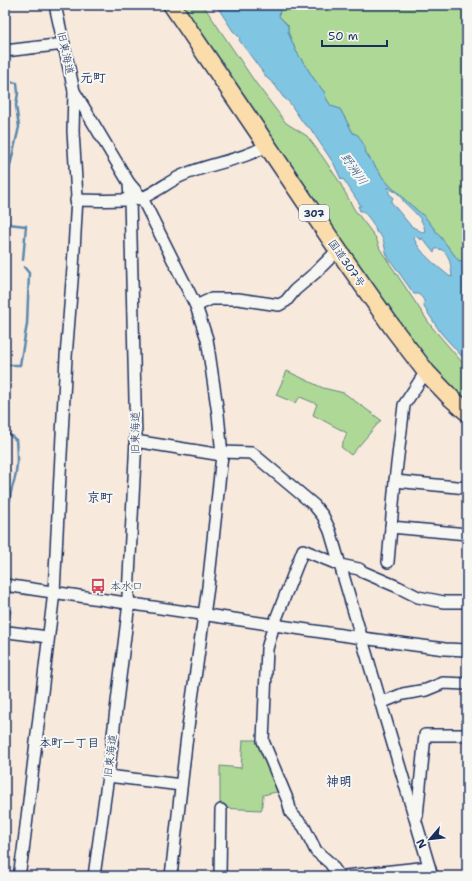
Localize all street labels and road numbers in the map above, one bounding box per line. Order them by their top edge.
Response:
street label: 旧東海道 [54,30,77,76]
road number: 307 [299,205,329,221]
street label: 国道307号 [325,236,369,290]
street label: 旧東海道 [128,411,143,455]
street label: 旧東海道 [100,733,121,779]

